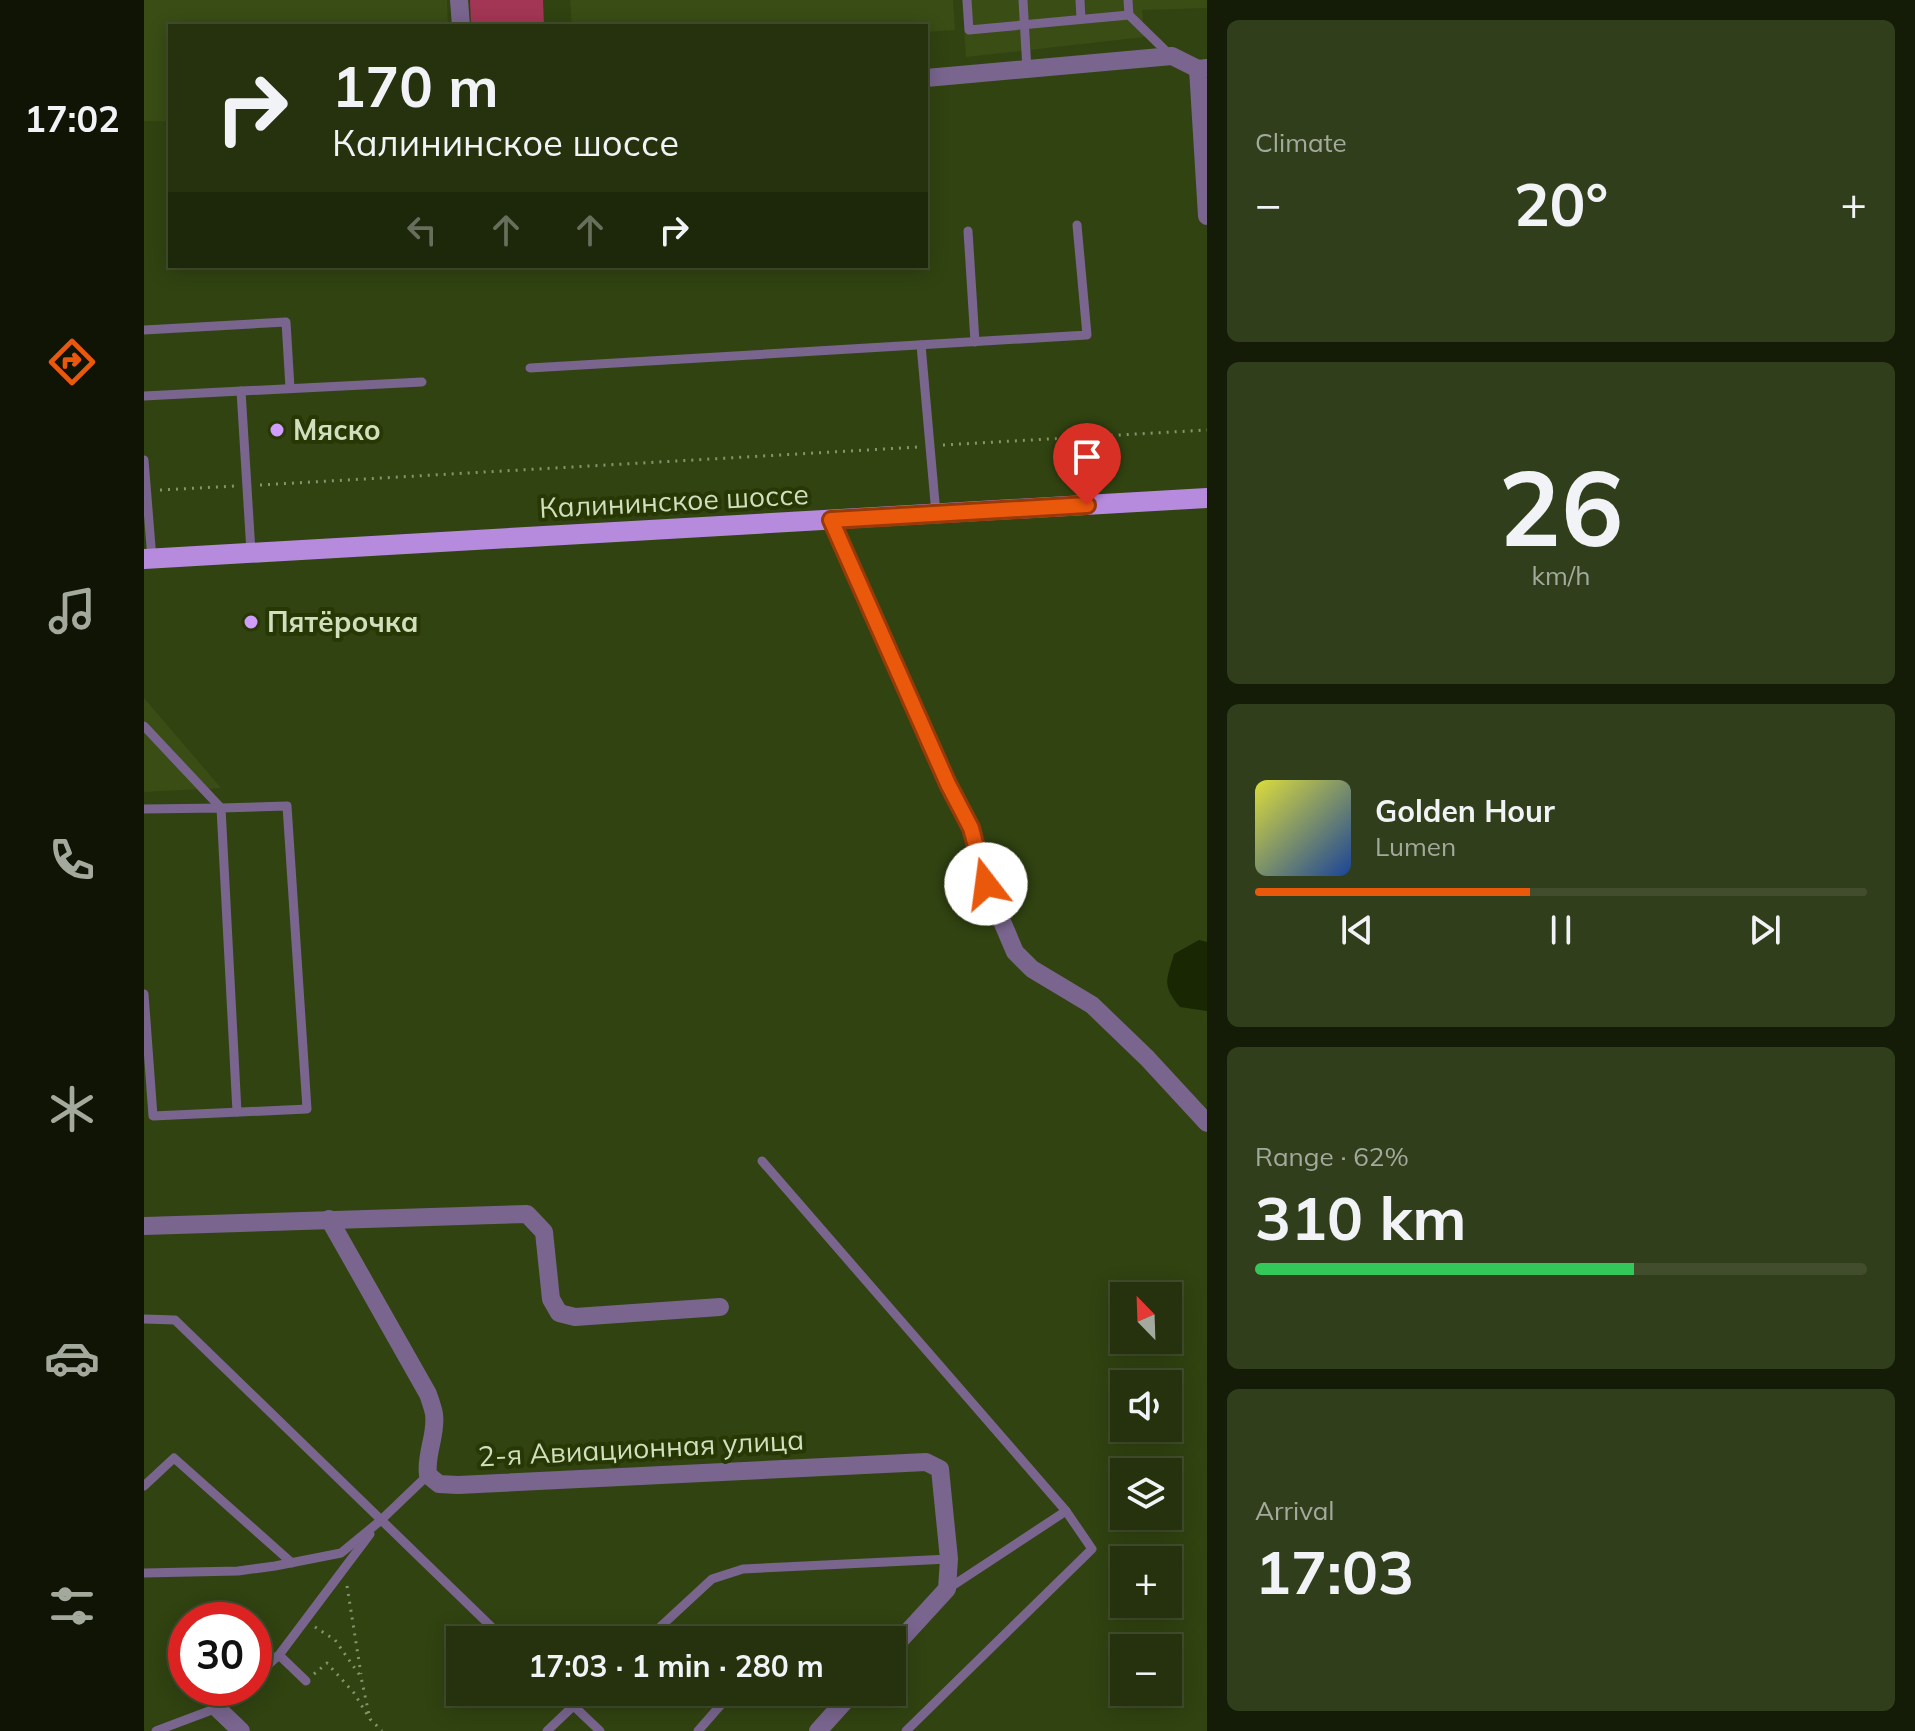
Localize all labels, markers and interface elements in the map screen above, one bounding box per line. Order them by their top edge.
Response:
text: 170 m [332,51,499,121]
icon: right [200,56,304,160]
text: 17:02 [24,96,120,141]
text: Калининское шоссе [332,120,679,165]
text: Climate [1255,126,1347,159]
text: 20° [1514,166,1608,241]
text: − [1255,176,1281,231]
text: + [1841,176,1867,231]
icon: left [400,208,444,252]
icon: ahead [484,208,528,252]
icon: ahead [568,208,612,252]
icon: right [652,208,696,252]
icon: directions [44,334,100,390]
place label: Мяско [293,412,381,447]
marker: Мяско [268,421,286,439]
pin [1053,423,1121,505]
icon: arrive [1065,435,1109,479]
text: 26 [1499,441,1623,572]
street label: Калининское шоссе [538,476,810,525]
text: km/h [1532,559,1590,592]
icon: music [44,583,100,639]
place label: Пятёрочка [267,604,419,639]
marker: Пятёрочка [242,613,260,631]
text: Golden Hour [1375,792,1555,830]
text: Lumen [1375,830,1456,863]
icon: phone [44,832,100,888]
position arrow [944,842,1028,926]
icon: previous [1335,908,1379,952]
icon: pause [1539,908,1583,952]
icon: next [1743,908,1787,952]
icon: climate [44,1081,100,1137]
text: Range · 62% [1255,1140,1409,1173]
text: 310 km [1255,1180,1467,1255]
north arrow [1110,1282,1182,1354]
map controls [1110,1282,1182,1706]
icon: car [44,1330,100,1386]
button: sound [1110,1370,1182,1442]
street label: 2-я Авиационная улица [477,1421,805,1474]
button: layers [1110,1458,1182,1530]
text: Arrival [1255,1494,1335,1527]
text: 17:03 [1255,1534,1414,1609]
button: + [1110,1546,1182,1618]
icon: filters [44,1578,100,1634]
speed limit sign: 30 [168,1602,272,1706]
button: − [1110,1634,1182,1706]
text: 17:03 · 1 min · 280 m [528,1647,824,1685]

